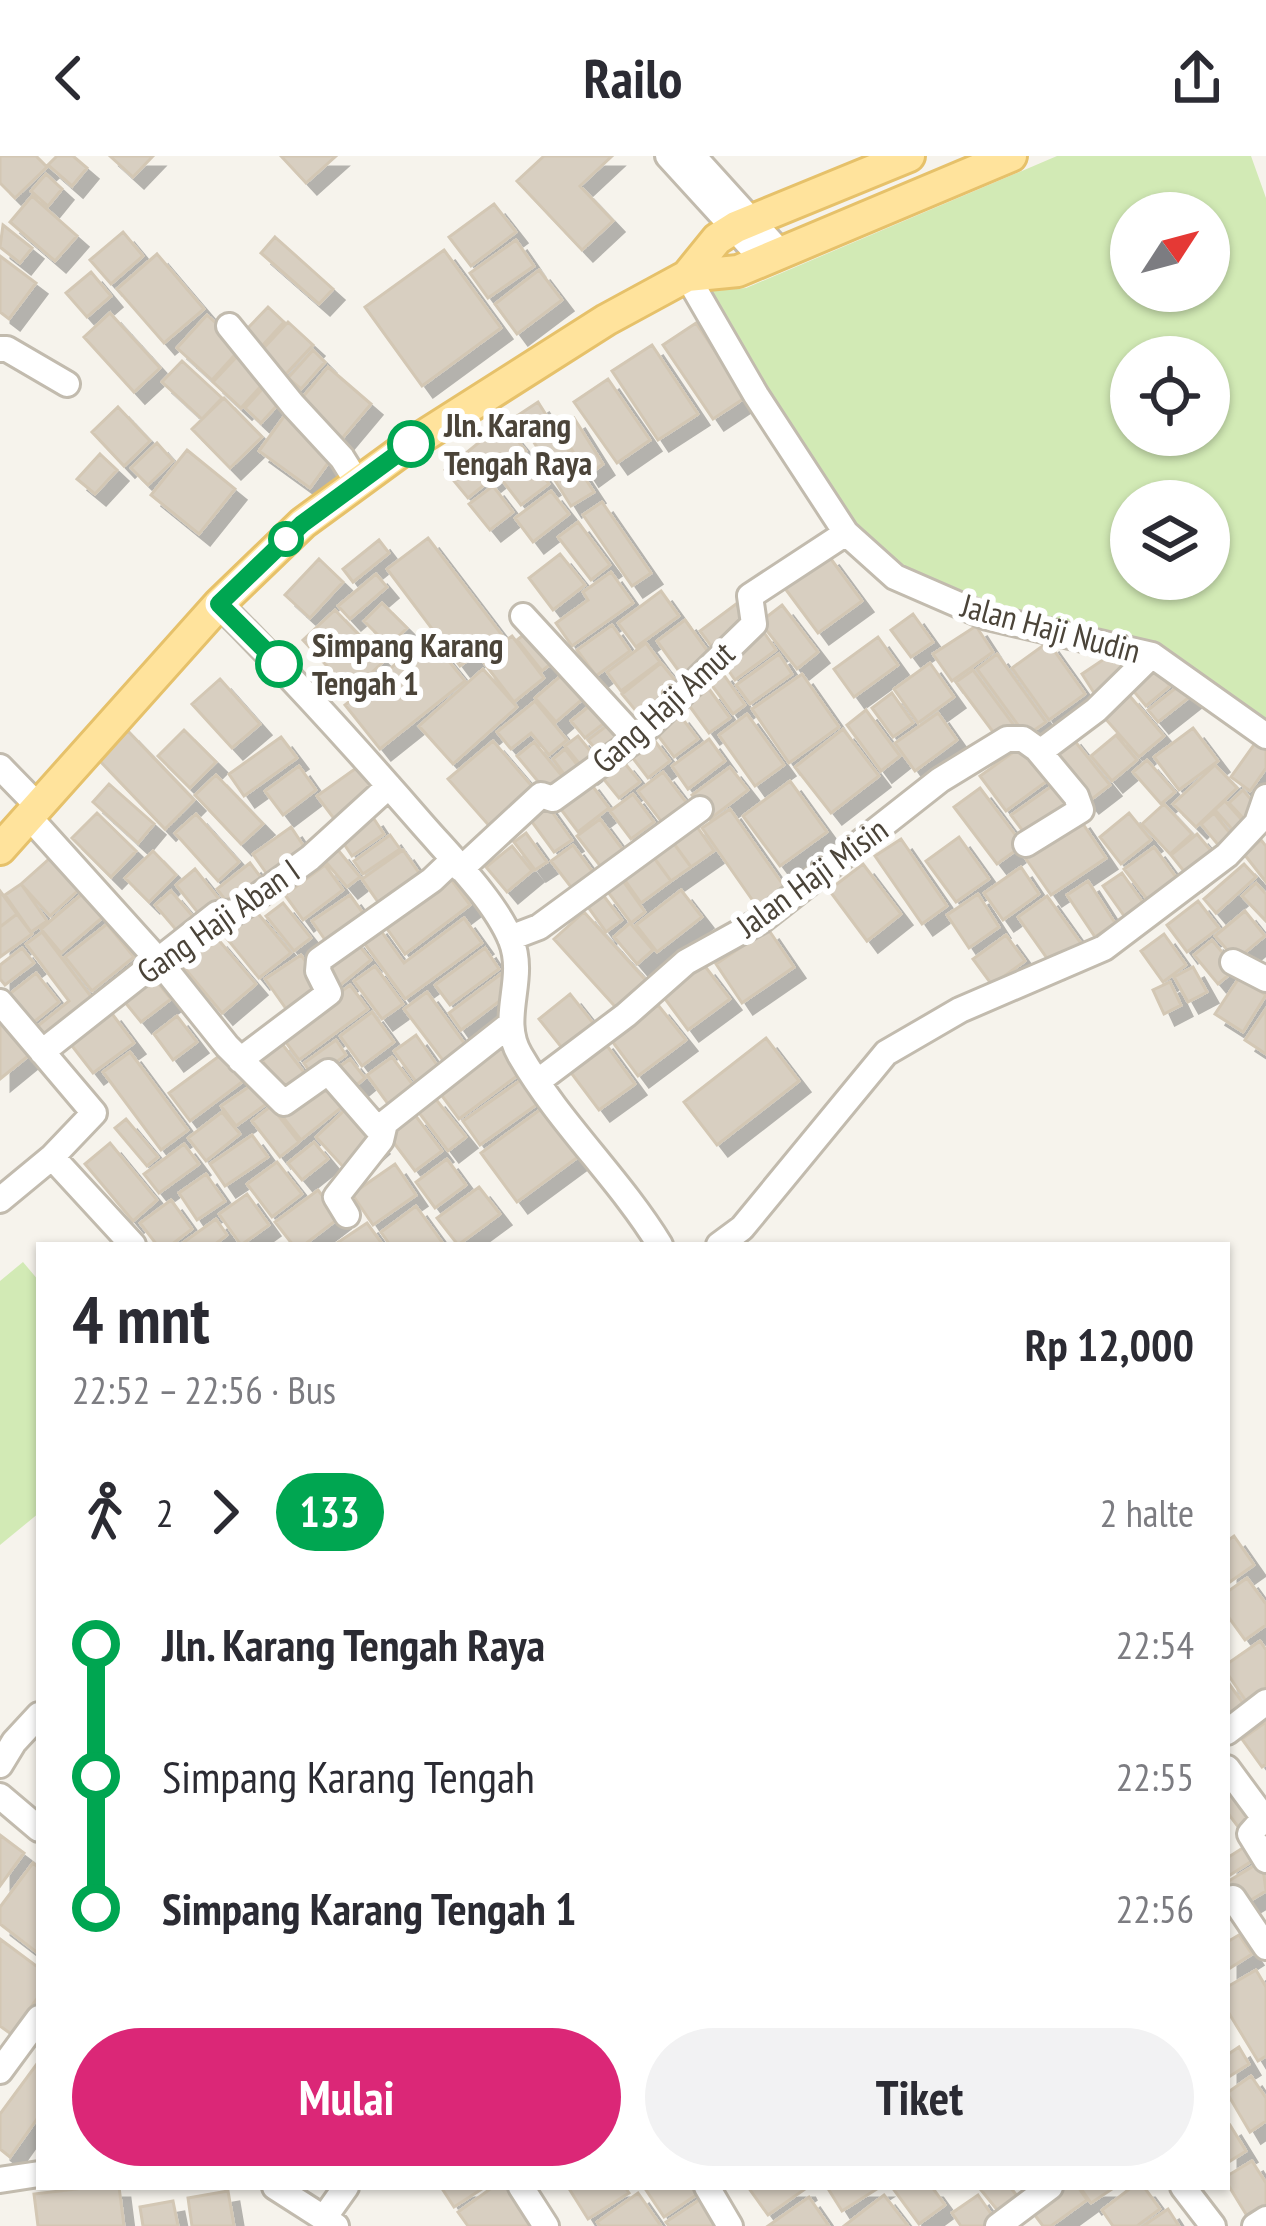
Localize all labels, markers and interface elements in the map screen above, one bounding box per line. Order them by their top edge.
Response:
text: Railo [584,43,682,113]
icon: back [36,45,102,111]
icon: share [1164,45,1230,111]
north arrow [1110,192,1230,312]
map controls [1110,192,1230,600]
button: locate [1110,336,1230,456]
place label: Jln. Karang Tengah Raya [443,403,592,484]
marker: Jln. Karang Tengah Raya [389,422,433,466]
button: layers [1110,480,1230,600]
unlabelled marker [270,523,302,555]
street label: Jalan Haji Nudin [956,583,1145,672]
place label: Simpang Karang Tengah 1 [312,623,503,704]
street label: Gang Haji Amut [583,631,743,782]
marker: Simpang Karang Tengah 1 [257,642,301,686]
street label: Jalan Haji Misin [727,807,896,946]
street label: Gang Haji Aban I [128,849,307,992]
text: 4 mnt [72,1276,210,1361]
text: Rp 12,000 [1025,1315,1194,1373]
text: 22:52 – 22:56 · Bus [72,1364,336,1415]
icon: walk [72,1479,138,1545]
icon: forward [192,1479,258,1545]
text: 133 [300,1484,360,1539]
text: 2 [156,1487,174,1538]
text: 2 halte [1100,1487,1194,1538]
text: Jln. Karang Tengah Raya [162,1615,545,1673]
text: 22:54 [1116,1619,1194,1670]
text: Simpang Karang Tengah [162,1747,535,1805]
text: 22:55 [1116,1751,1194,1802]
text: Simpang Karang Tengah 1 [162,1879,576,1937]
text: 22:56 [1116,1883,1194,1934]
button: Mulai [72,2028,621,2166]
button: Tiket [645,2028,1194,2166]

